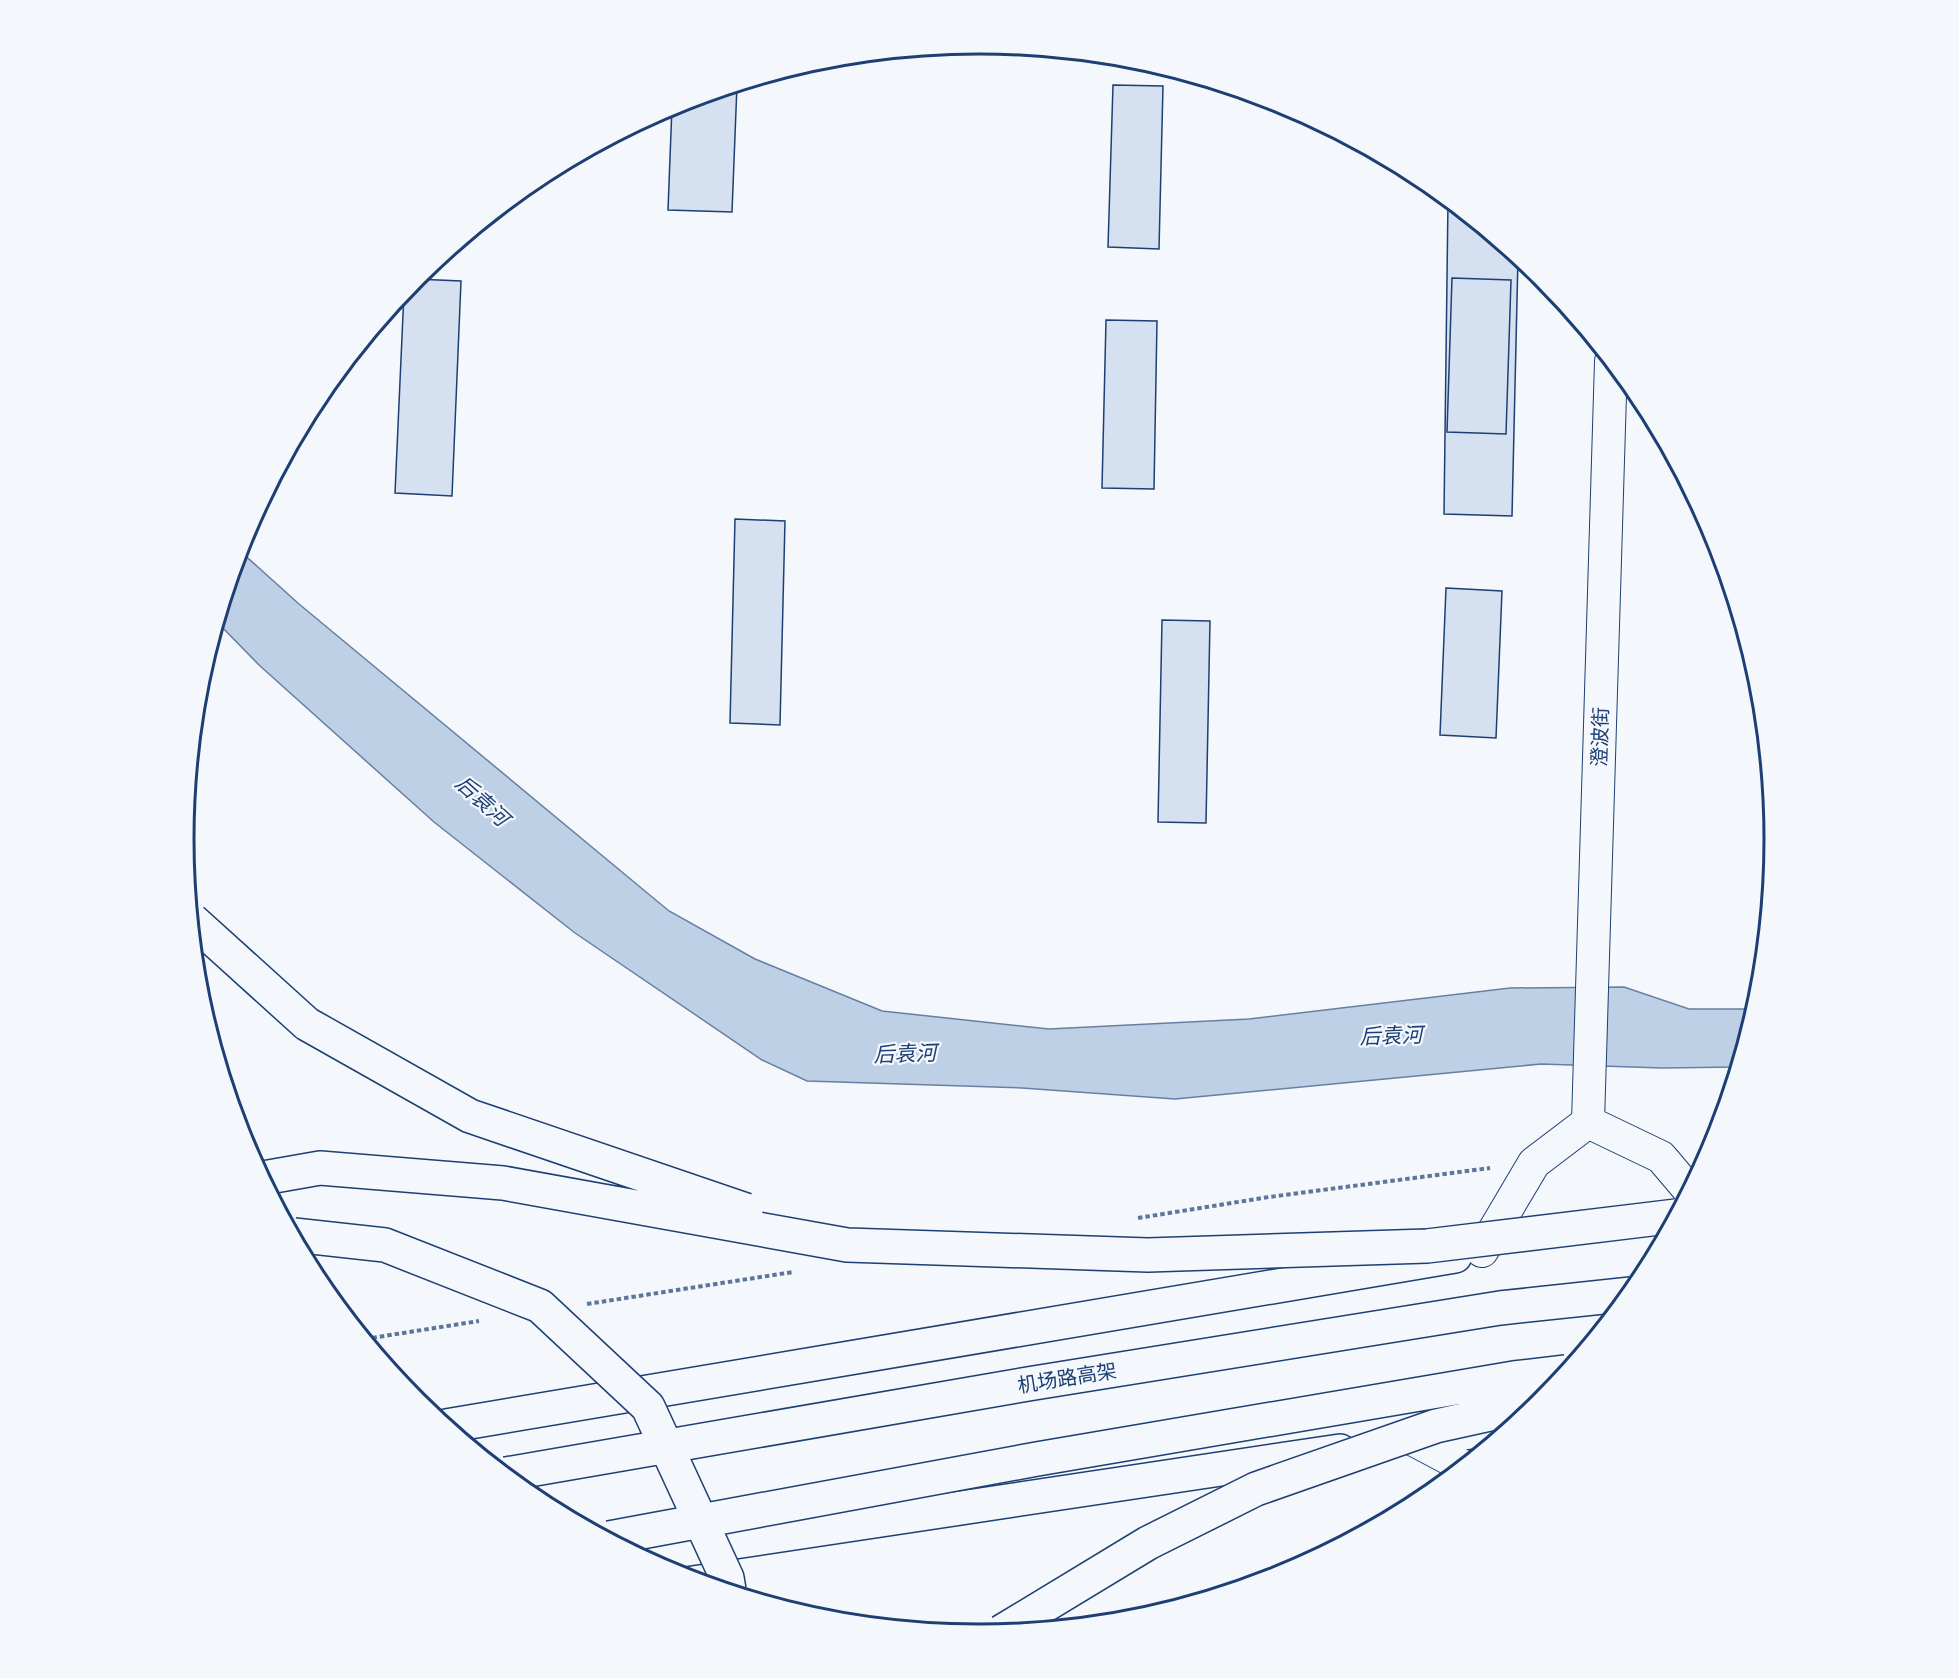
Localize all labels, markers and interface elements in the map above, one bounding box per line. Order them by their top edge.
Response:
street label: 澄波街 [1587,707,1613,767]
water label: 后袁河 [451,771,516,834]
water label: 后袁河 [1359,1023,1427,1049]
water label: 后袁河 [873,1041,941,1067]
street label: 机场路高架 [1016,1358,1118,1398]

